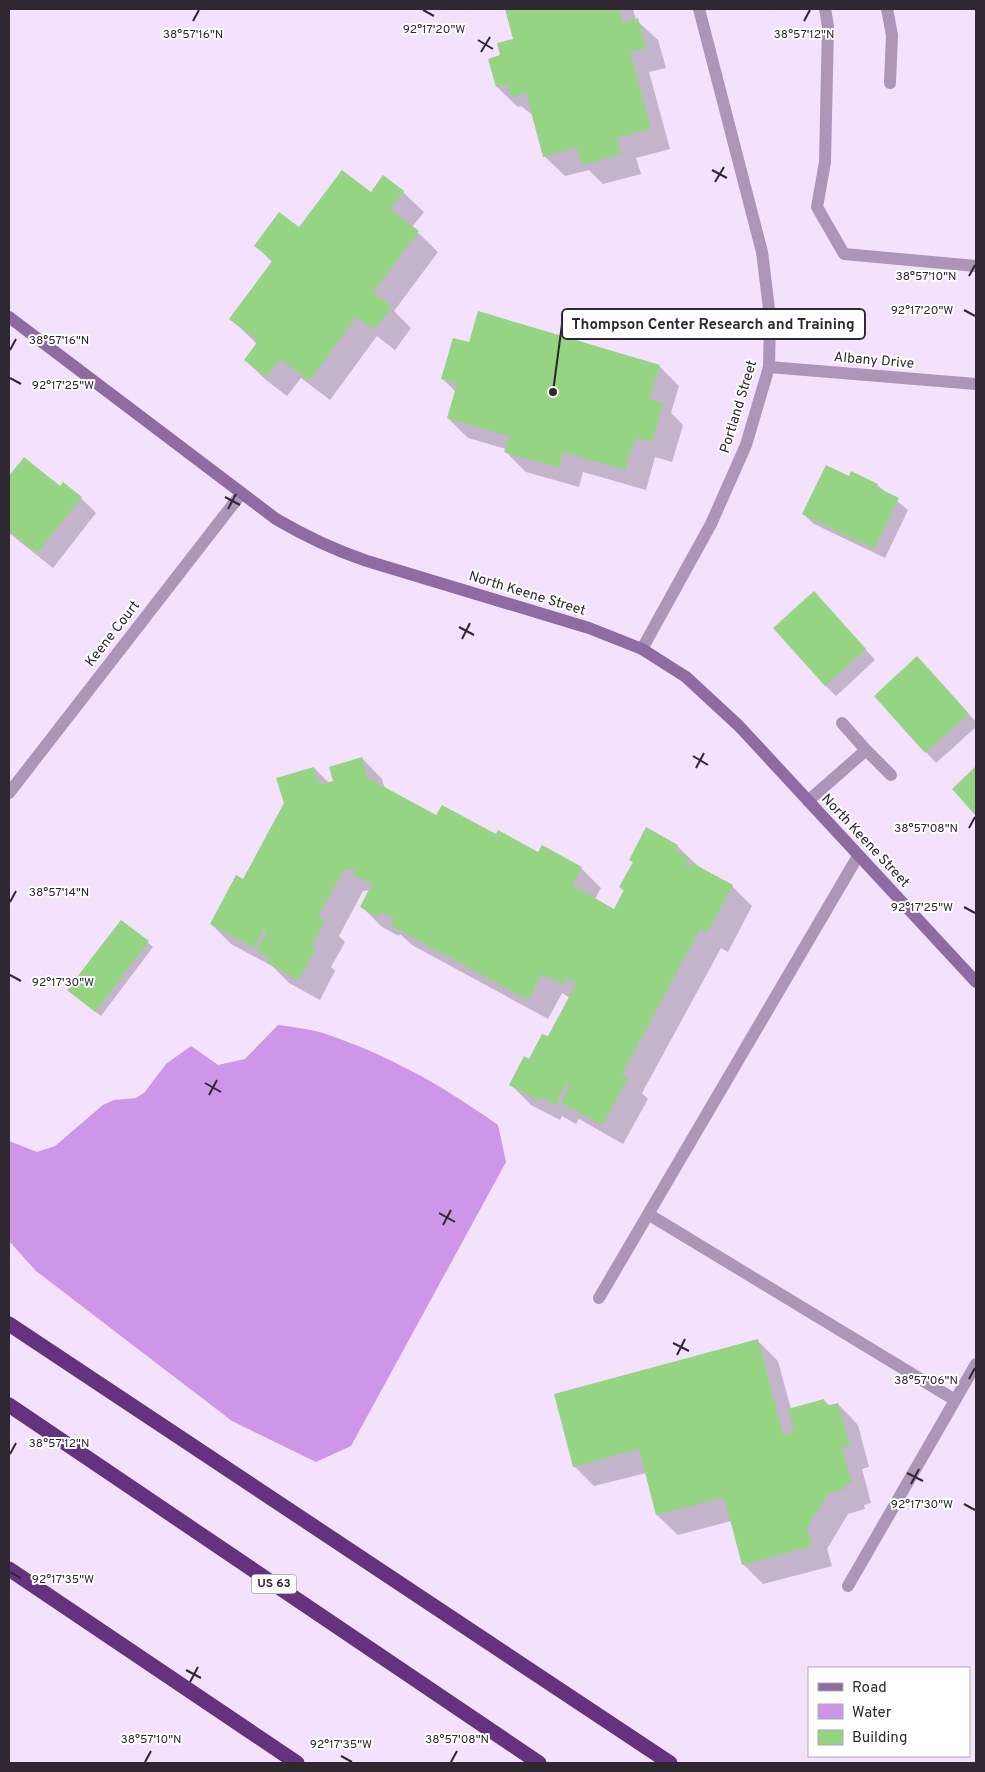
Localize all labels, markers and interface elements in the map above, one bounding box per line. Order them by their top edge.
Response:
text: 92°17'20"W [403,22,465,38]
text: 38°57'16"N [163,27,223,43]
text: 38°57'12"N [774,27,834,43]
text: 38°57'10"N [895,269,957,285]
text: 92°17'20"W [891,303,953,319]
callout: Thompson Center Research and Training [562,309,865,339]
text: Thompson Center Research and Training [571,316,855,335]
text: 38°57'16"N [29,333,89,349]
street label: Albany Drive [833,349,915,373]
street label: Portland Street [717,358,761,456]
text: 92°17'25"W [32,378,94,394]
street label: North Keene Street [467,568,587,620]
street label: Keene Court [82,598,144,670]
street label: North Keene Street [817,791,913,891]
text: 38°57'08"N [894,821,958,837]
text: 38°57'14"N [29,885,89,901]
text: 92°17'25"W [891,900,953,916]
text: 92°17'30"W [32,975,94,991]
text: 38°57'06"N [894,1373,958,1389]
text: 38°57'12"N [29,1436,89,1452]
text: 92°17'30"W [891,1497,953,1513]
text: 92°17'35"W [32,1572,94,1588]
road number: US 63 [252,1575,296,1594]
legend [808,1667,970,1757]
text: Road [852,1679,887,1698]
text: Water [852,1704,892,1723]
text: Building [852,1729,907,1748]
text: 38°57'10"N [120,1732,182,1748]
text: 38°57'08"N [425,1732,489,1748]
text: 92°17'35"W [310,1737,372,1753]

